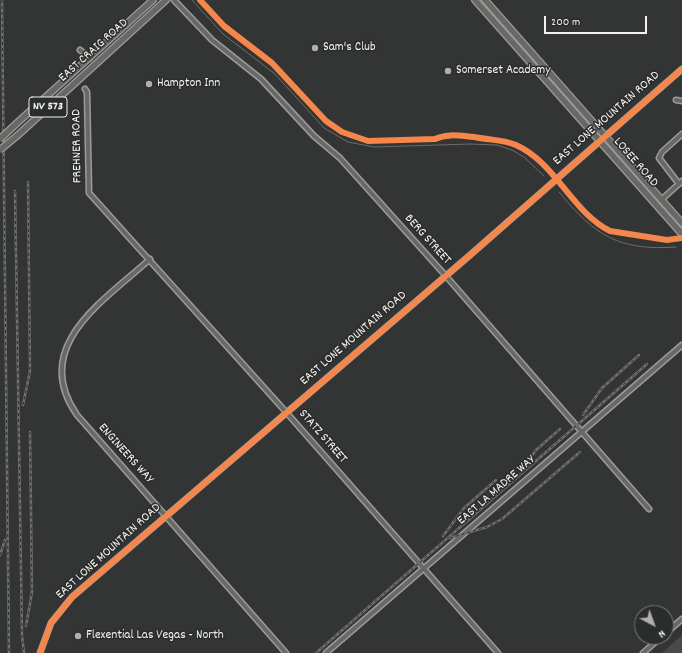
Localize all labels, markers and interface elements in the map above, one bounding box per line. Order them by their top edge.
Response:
scale bar [546,8,649,34]
text: 200 m [551,14,580,31]
street label: EAST CRAIG ROAD [56,16,132,86]
place label: Sam's Club [323,40,376,56]
marker: Sam's Club [310,43,320,53]
place label: Somerset Academy [456,63,550,79]
marker: Somerset Academy [443,66,453,76]
street label: EAST LONE MOUNTAIN ROAD [551,68,663,170]
place label: Hampton Inn [157,76,220,92]
marker: Hampton Inn [144,79,154,89]
road number: NV 573 [29,97,67,117]
street label: FREHNER ROAD [70,109,86,183]
street label: LOSEE ROAD [609,135,661,191]
street label: BERG STREET [400,212,454,268]
street label: EAST LONE MOUNTAIN ROAD [298,288,410,390]
street label: STATZ STREET [294,407,350,467]
street label: ENGINEERS WAY [94,421,156,487]
street label: EAST LA MADRE WAY [455,453,539,529]
street label: EAST LONE MOUNTAIN ROAD [53,501,165,603]
north arrow [634,605,674,645]
text: N [654,625,669,641]
place label: Flexential Las Vegas - North [86,628,224,644]
marker: Flexential Las Vegas - North [73,631,83,641]

